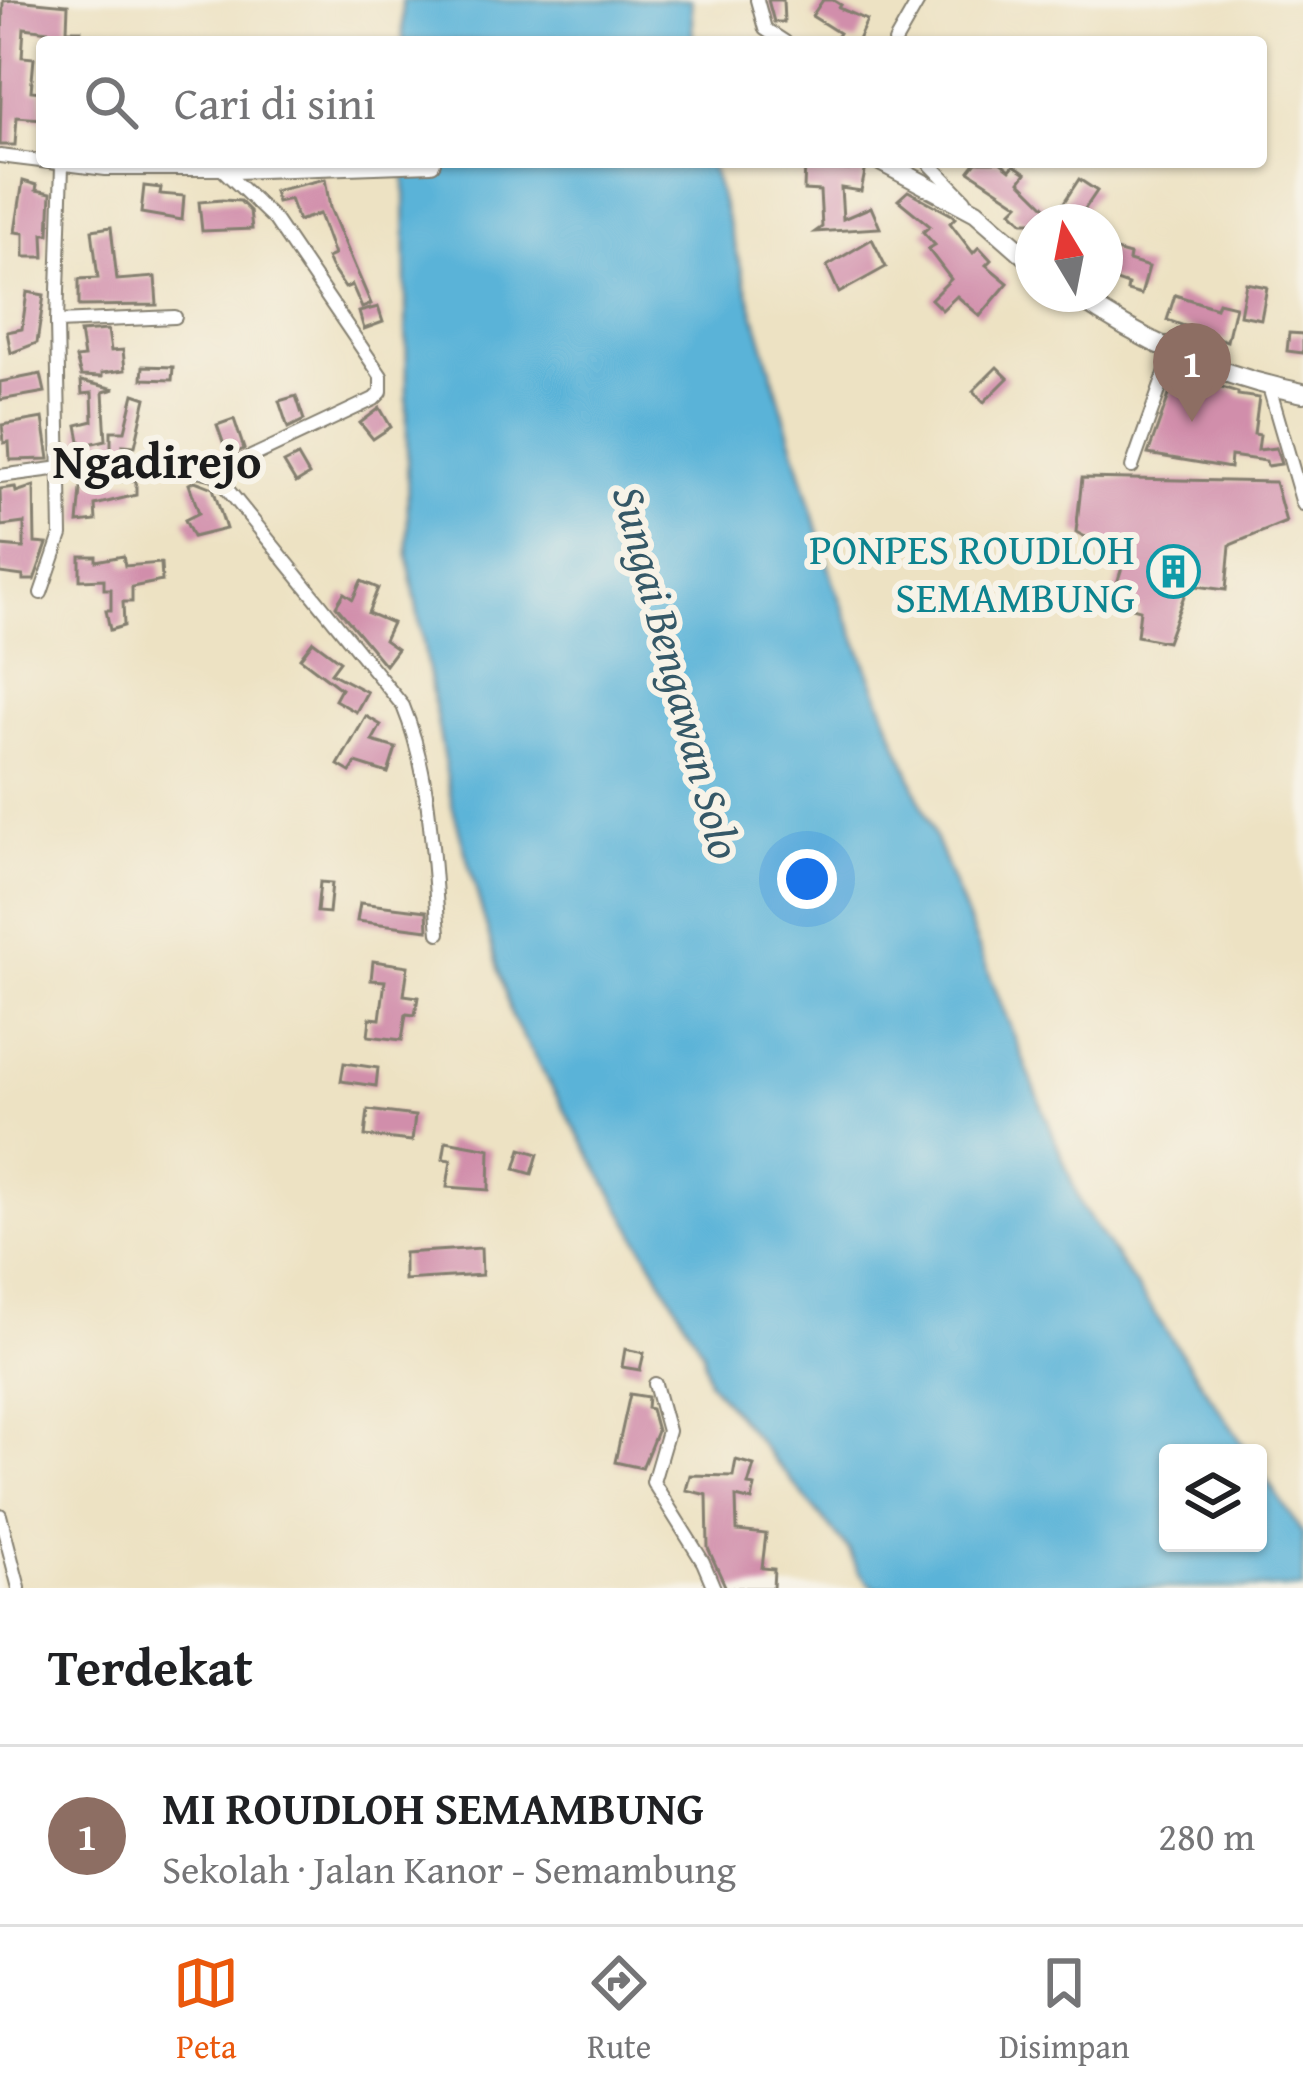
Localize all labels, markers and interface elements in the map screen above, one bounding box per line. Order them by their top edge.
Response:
search box [36,36,1267,168]
icon: search [78,69,144,135]
text: Cari di sini [174,70,376,135]
north arrow [1015,204,1123,312]
pin: 1 [1153,323,1231,422]
district label: Ngadirejo [52,425,262,496]
water label: Sungai Bengawan Solo [597,478,759,866]
place label: PONPES ROUDLOH SEMAMBUNG [809,518,1135,627]
building icon: PONPES ROUDLOH SEMAMBUNG [1146,544,1202,600]
your location [777,849,837,909]
map controls [1159,1444,1267,1552]
button: layers [1159,1444,1267,1552]
text: Terdekat [48,1629,253,1704]
text: MI ROUDLOH SEMAMBUNG [162,1775,704,1840]
text: 1 [77,1807,97,1864]
text: 280 m [1158,1807,1255,1864]
text: Sekolah · Jalan Kanor - Semambung [162,1840,736,1897]
tab: Peta [173,1950,239,2070]
tab: Rute [586,1950,652,2070]
tab: Disimpan [999,1950,1130,2070]

